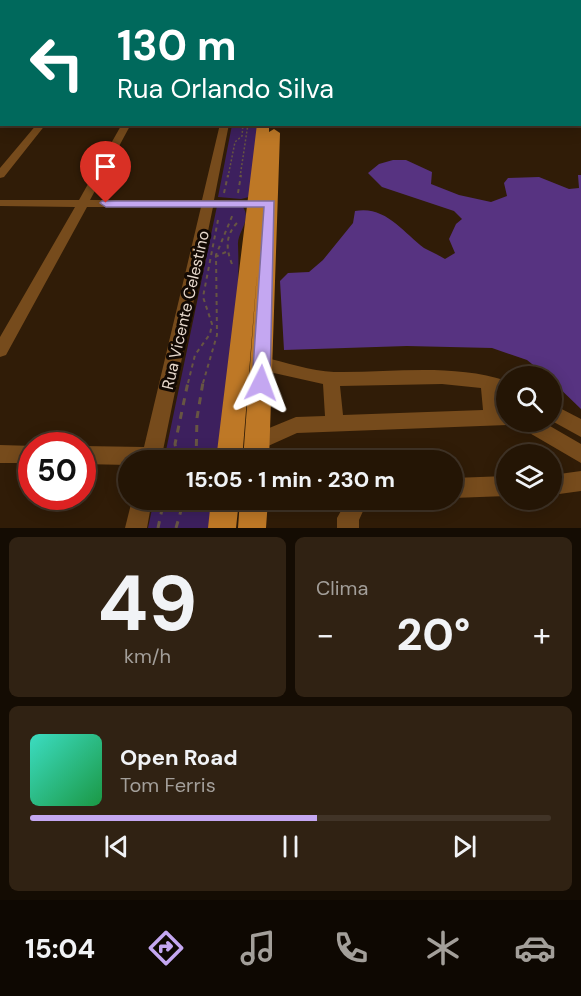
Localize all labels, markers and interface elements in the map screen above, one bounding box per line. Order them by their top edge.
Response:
text: 130 m [117,18,237,73]
icon: left [18,24,96,102]
text: Rua Orlando Silva [117,71,334,106]
pin [80,141,131,203]
icon: arrive [89,150,122,183]
street label: Rua Vicente Celestino [157,228,214,392]
position arrow [229,351,293,415]
map controls [496,366,562,510]
button: search [496,366,562,432]
speed limit sign: 50 [18,432,96,510]
button: layers [496,444,562,510]
text: 15:05 · 1 min · 230 m [186,465,395,494]
text: 49 [97,553,198,654]
text: Clima [316,575,368,601]
text: 20° [397,605,470,664]
text: − [316,613,334,656]
text: + [533,613,551,656]
text: km/h [124,643,171,669]
text: Open Road [120,743,238,772]
text: Tom Ferris [120,772,216,798]
icon: previous [100,830,133,863]
icon: pause [274,830,307,863]
icon: next [448,830,481,863]
icon: directions [145,927,187,969]
icon: music [237,927,279,969]
icon: phone [330,927,372,969]
icon: climate [422,927,464,969]
icon: car [514,927,556,969]
text: 15:04 [25,931,95,966]

